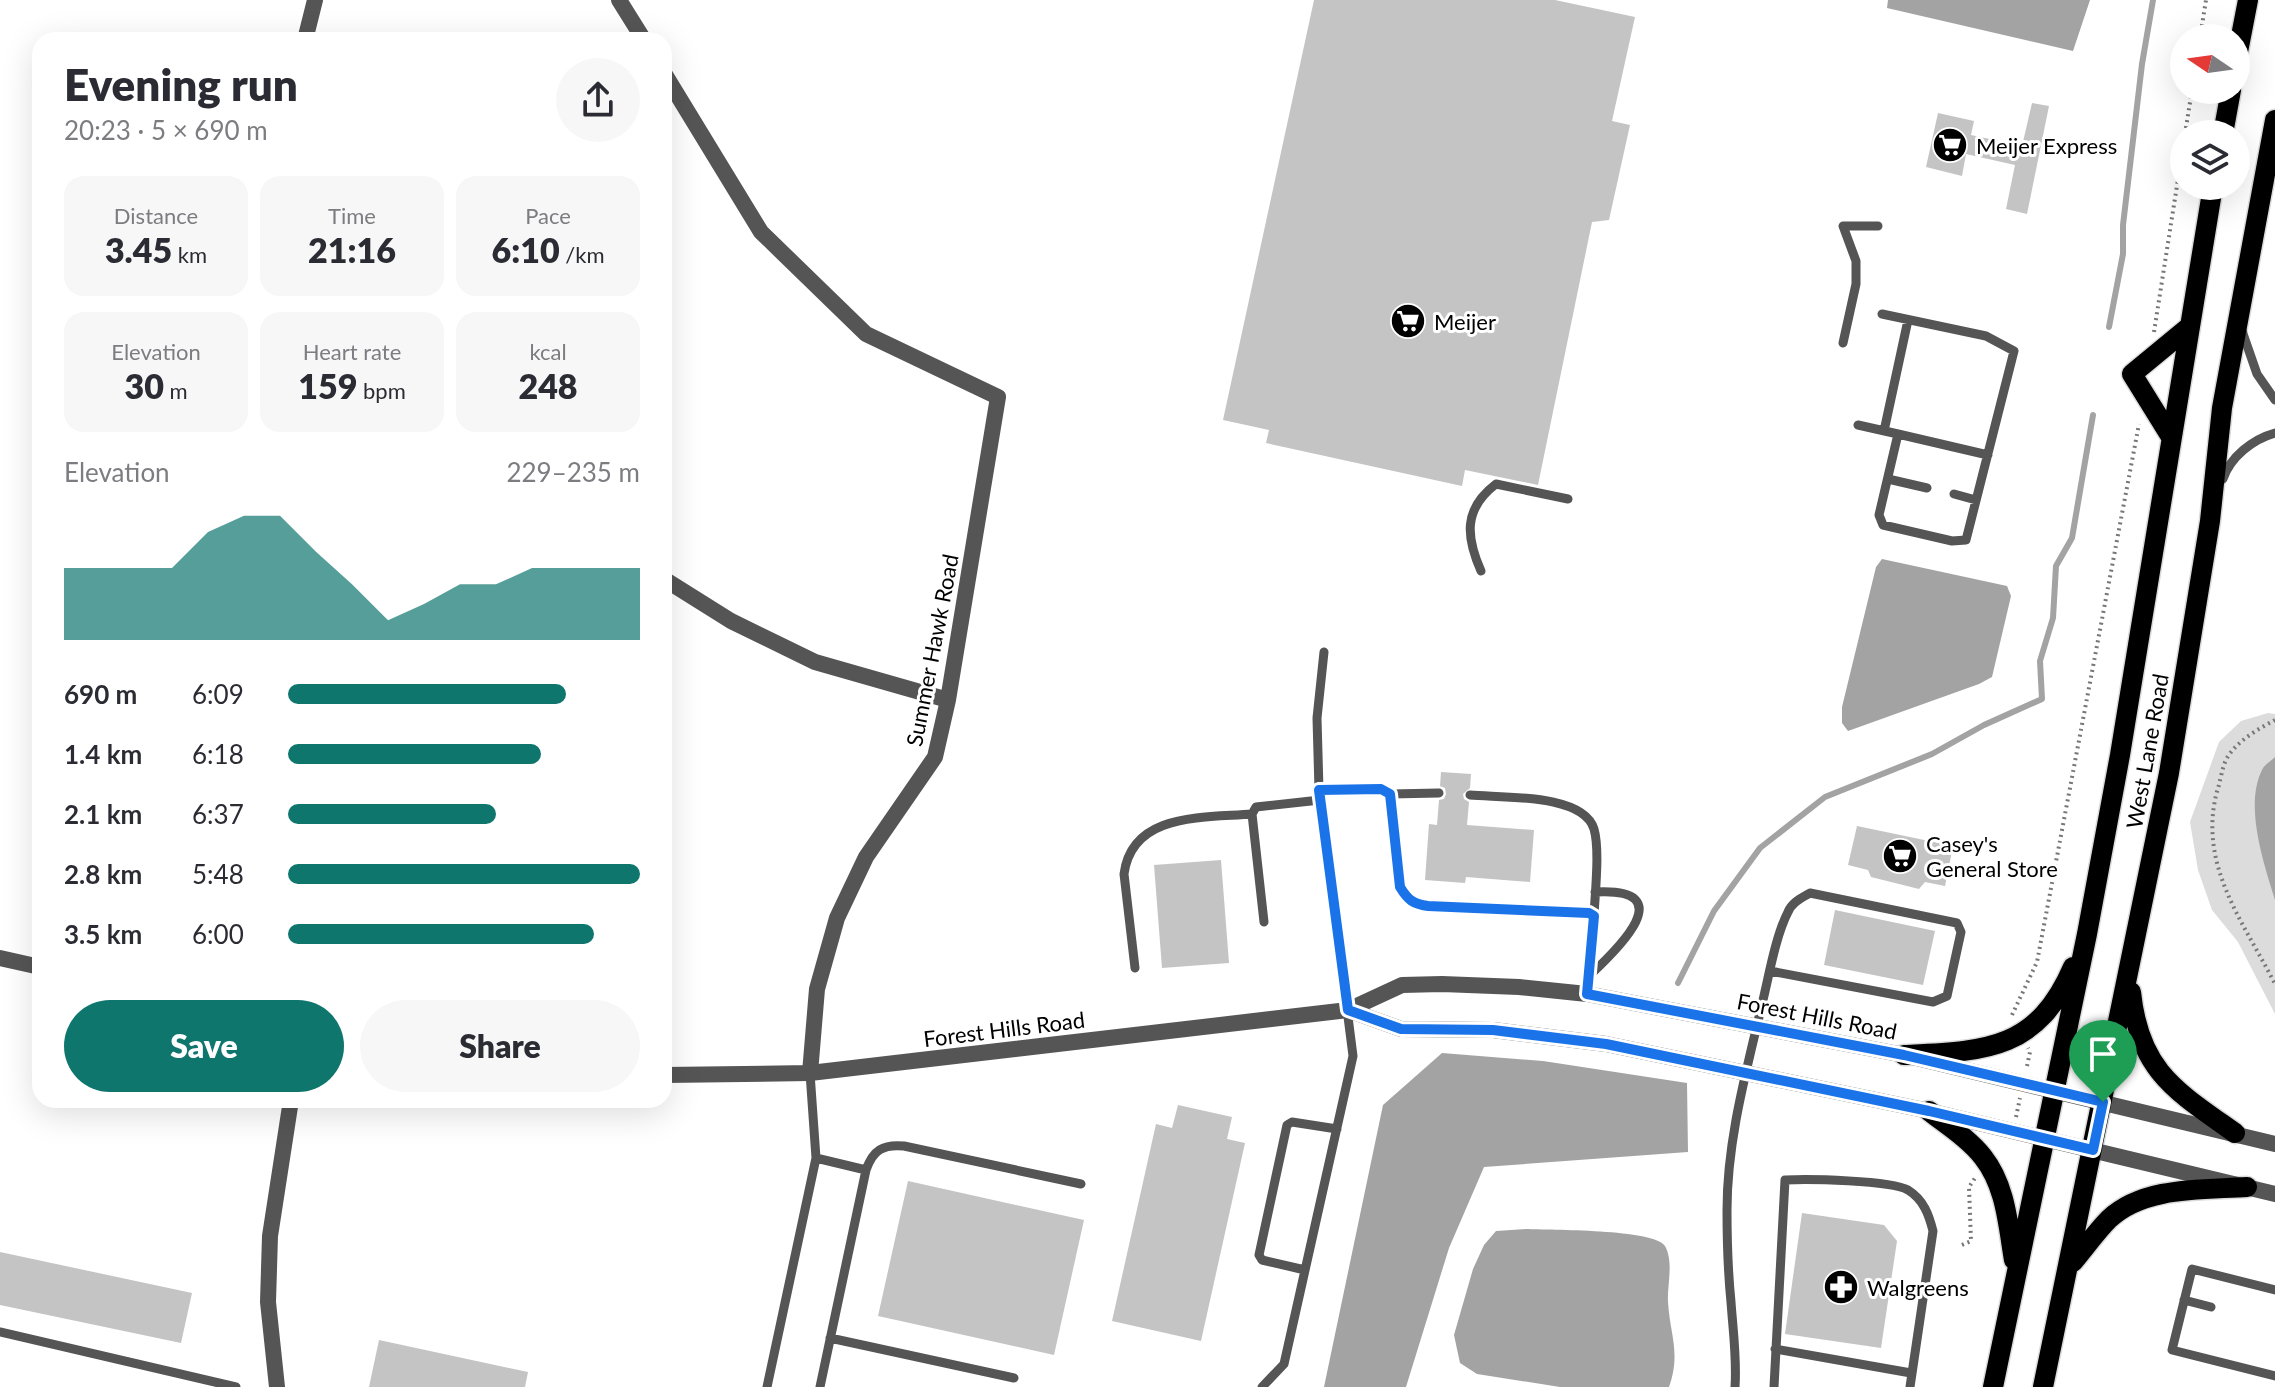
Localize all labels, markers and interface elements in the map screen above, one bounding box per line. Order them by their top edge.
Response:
north arrow [2170,24,2250,104]
map controls [2170,24,2250,200]
text: Evening run [64,58,298,110]
button: share [556,58,640,142]
text: 20:23 · 5 × 690 m [64,114,268,146]
button: layers [2170,120,2250,200]
supermarket icon: Meijer Express [1931,126,1969,164]
place label: Meijer Express [1976,132,2117,159]
text: Distance [114,202,198,229]
text: Time [328,202,376,229]
text: Pace [525,202,571,229]
text: 3.45 [105,229,172,270]
text: 21:16 [308,229,396,270]
text: 6:10 [491,229,560,270]
text: km [172,241,207,268]
text: /km [560,241,605,268]
supermarket icon: Meijer [1389,302,1427,340]
place label: Meijer [1434,308,1496,335]
text: Elevation [111,338,201,365]
text: Heart rate [303,338,401,365]
text: kcal [529,338,567,365]
text: 30 [124,365,164,406]
text: 159 [298,365,357,406]
text: 248 [518,365,578,406]
text: m [164,377,188,404]
text: bpm [357,377,406,404]
text: Elevation [64,456,170,488]
text: 229–235 m [506,456,640,488]
street label: Summer Hawk Road [900,552,964,748]
street label: West Lane Road [2120,671,2174,831]
text: 690 m [64,678,137,710]
text: 6:09 [192,678,244,710]
text: 1.4 km [64,738,142,770]
text: 6:18 [192,738,244,770]
text: 2.1 km [64,798,142,830]
text: 6:37 [192,798,244,830]
place label: Casey's General Store [1926,830,2058,882]
supermarket icon: Casey's General Store [1881,837,1919,875]
text: 2.8 km [64,858,142,890]
text: 5:48 [192,858,244,890]
text: 3.5 km [64,918,142,950]
text: 6:00 [192,918,244,950]
street label: Forest Hills Road [1735,987,1899,1045]
button: Save [64,1000,344,1092]
button: Share [360,1000,640,1092]
street label: Forest Hills Road [922,1006,1086,1052]
pin [2069,1020,2137,1102]
icon: arrive [2081,1032,2125,1076]
pharmacy icon: Walgreens [1822,1268,1860,1306]
place label: Walgreens [1867,1274,1969,1301]

